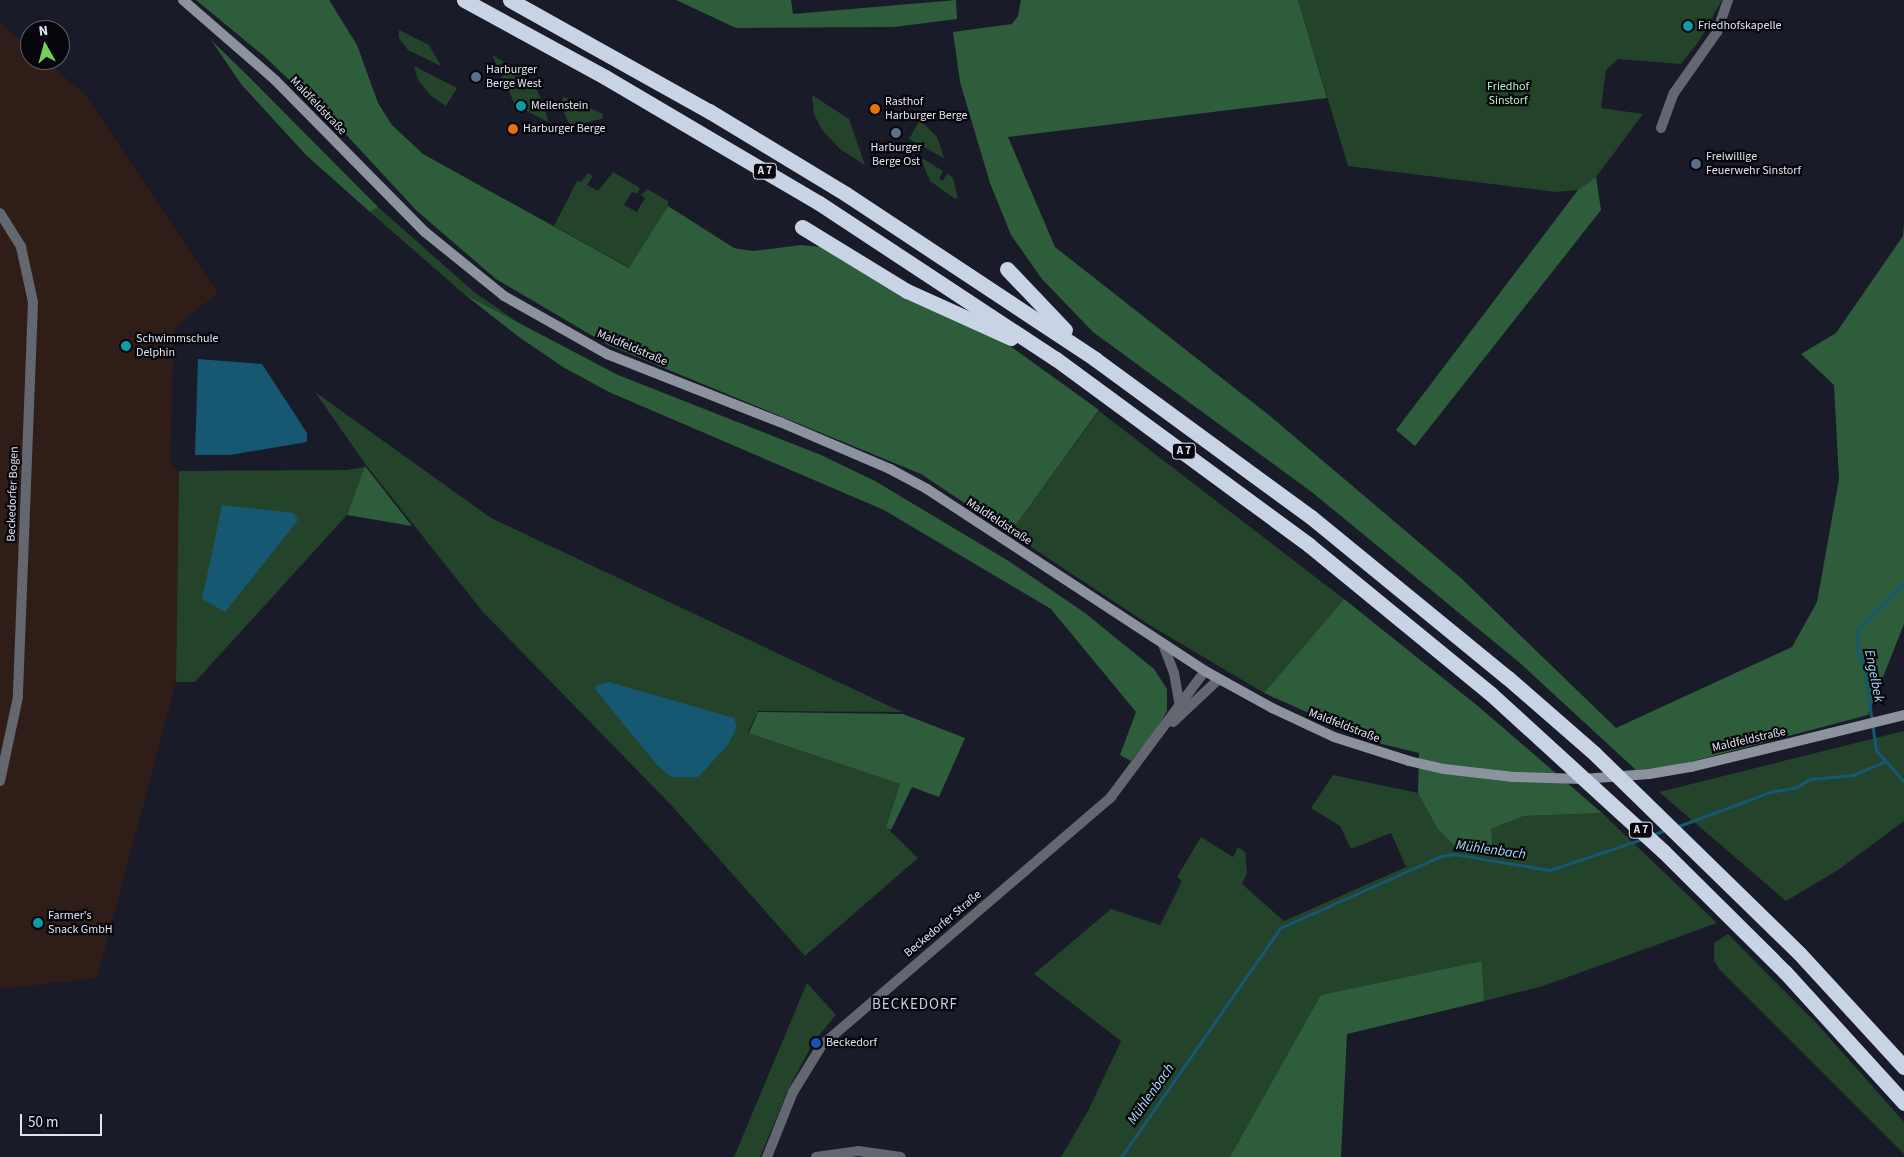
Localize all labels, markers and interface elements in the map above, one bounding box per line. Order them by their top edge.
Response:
place label: Friedhofskapelle [1698,19,1781,33]
north arrow [20,20,70,70]
marker: Friedhofskapelle [1682,20,1694,32]
text: N [37,21,49,42]
place label: Harburger Berge West [486,63,542,91]
marker: Harburger Berge West [470,71,482,83]
street label: Maldfeldstraße [287,74,349,138]
park label: Friedhof Sinstorf [1487,80,1529,108]
place label: Rasthof Harburger Berge [885,95,968,123]
place label: Meilenstein [531,99,588,113]
marker: Meilenstein [515,100,527,112]
marker: Rasthof Harburger Berge [869,103,881,115]
place label: Harburger Berge [523,122,606,136]
marker: Harburger Berge [507,123,519,135]
marker: Harburger Berge Ost [890,127,902,139]
place label: Harburger Berge Ost [870,141,922,169]
place label: Freiwillige Feuerwehr Sinstorf [1706,150,1801,178]
marker: Freiwillige Feuerwehr Sinstorf [1690,158,1702,170]
road number: A 7 [752,162,778,180]
street label: Maldfeldstraße [595,327,669,369]
place label: Schwimmschule Delphin [136,332,218,360]
marker: Schwimmschule Delphin [120,340,132,352]
road number: A 7 [1172,442,1196,460]
street label: Beckedorfer Bogen [4,446,22,542]
street label: Maldfeldstraße [964,495,1034,549]
water label: Engelbek [1861,648,1887,704]
street label: Maldfeldstraße [1306,706,1382,746]
street label: Maldfeldstraße [1711,725,1787,755]
road number: A 7 [1628,822,1654,838]
water label: Mühlenbach [1455,837,1527,863]
street label: Beckedorfer Straße [901,888,985,960]
place label: Farmer's Snack GmbH [48,909,113,937]
marker: Farmer's Snack GmbH [32,917,44,929]
district label: BECKEDORF [871,996,959,1014]
place label: Beckedorf [826,1036,877,1050]
marker: Beckedorf [810,1037,822,1049]
water label: Mühlenbach [1124,1060,1178,1128]
scale bar [22,1104,105,1136]
text: 50 m [28,1112,58,1133]

